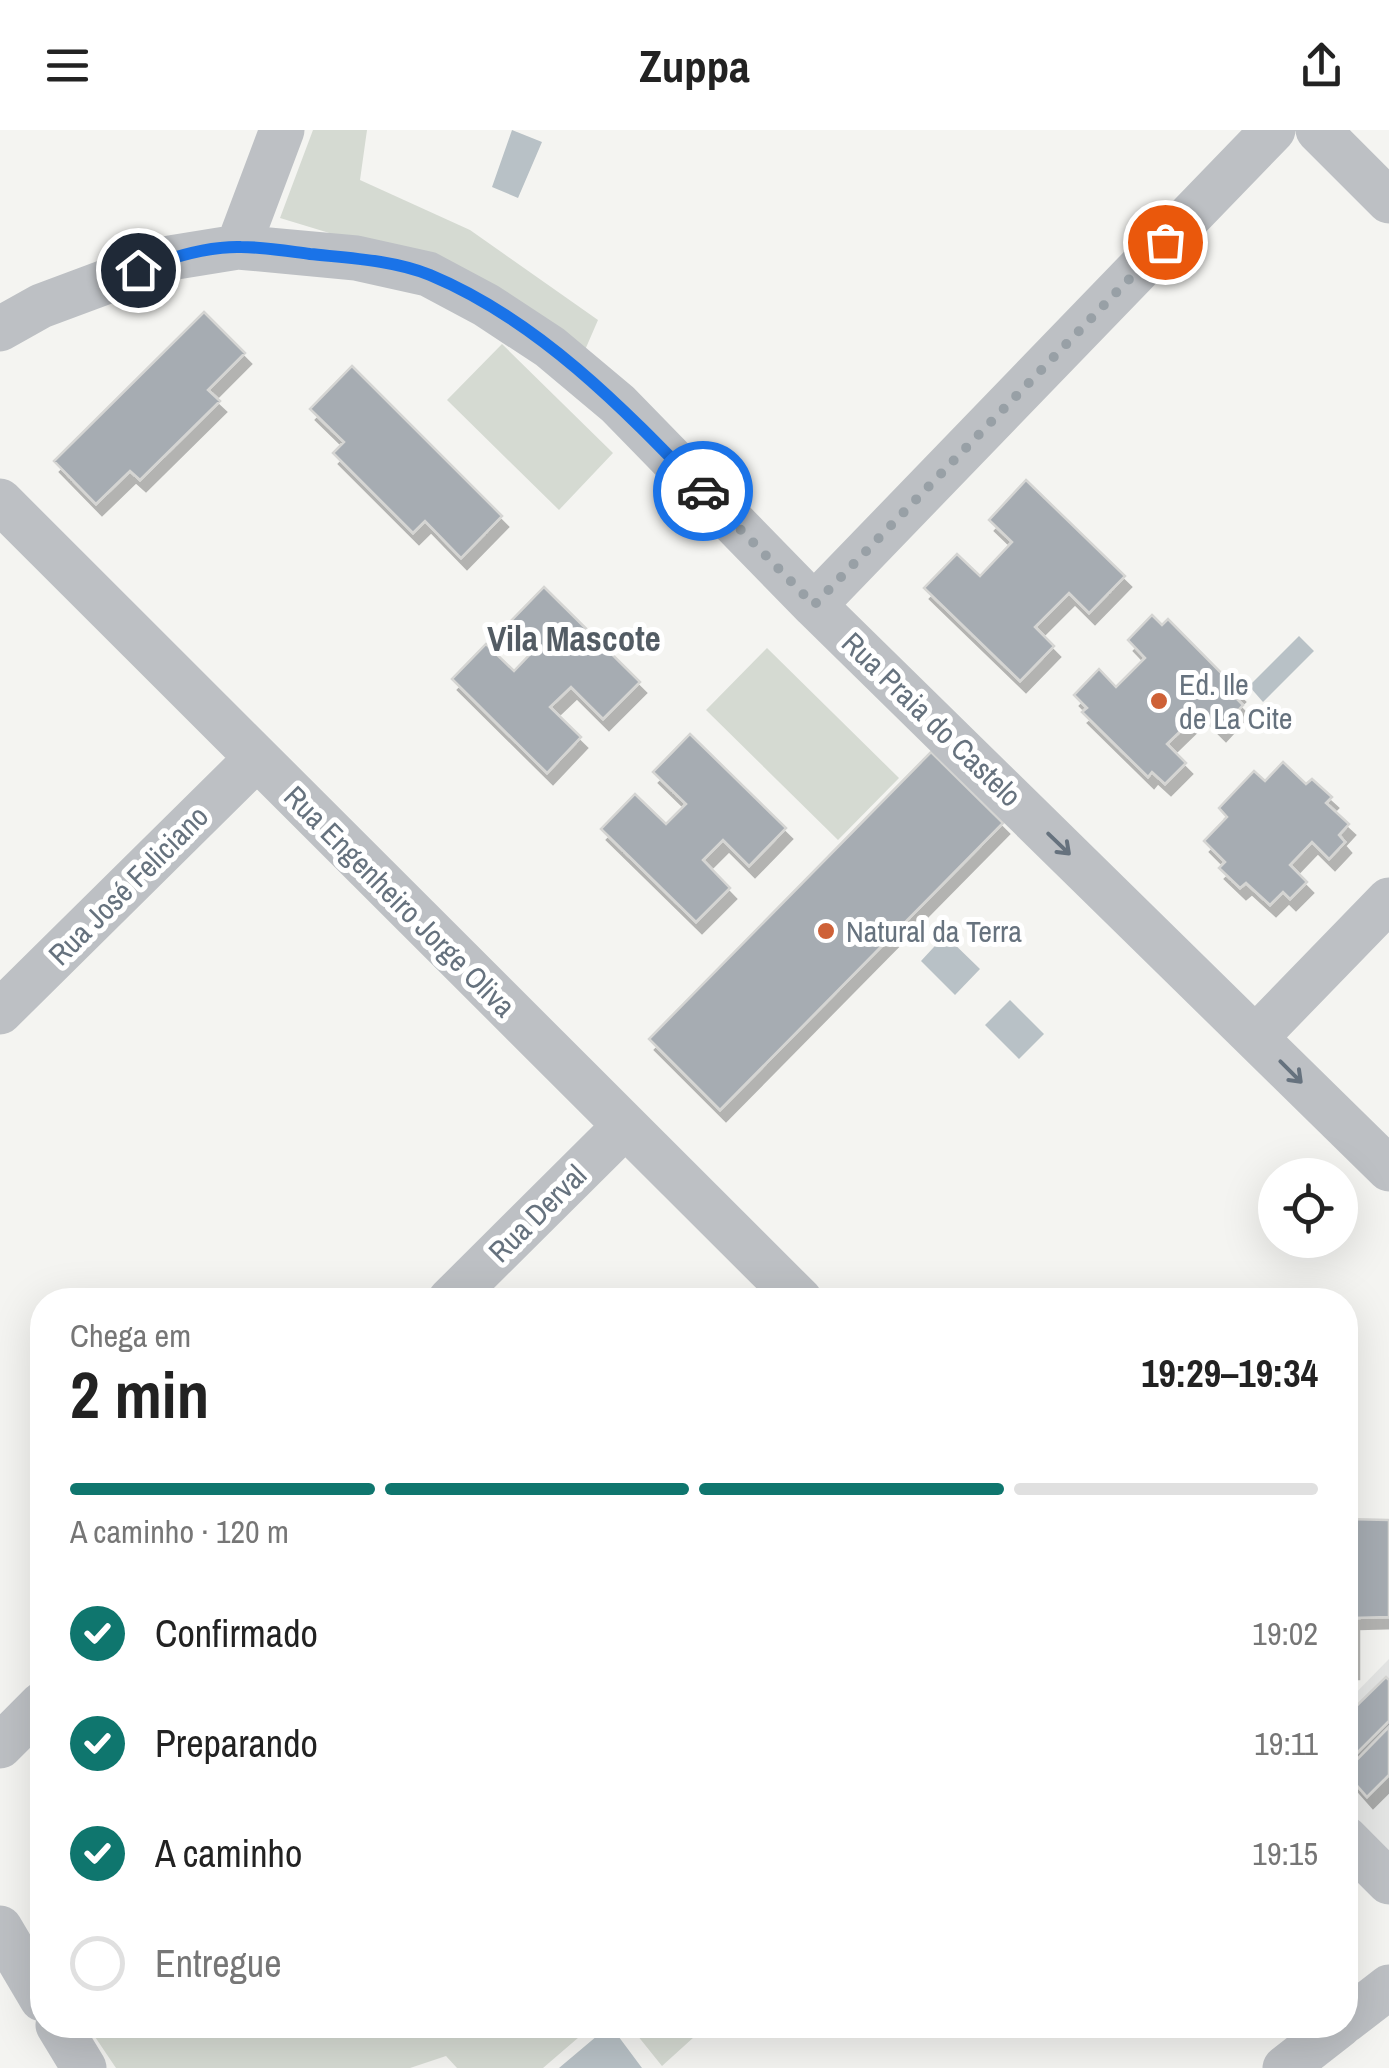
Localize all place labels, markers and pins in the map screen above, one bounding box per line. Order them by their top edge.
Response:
pin [1123,200,1208,285]
pin [96,228,181,313]
place label: Ed. Ile de La Cite [1179,664,1293,738]
marker: Ed. Ile de La Cite [1148,690,1170,712]
place label: Natural da Terra [846,911,1022,951]
marker: Natural da Terra [815,920,837,942]

